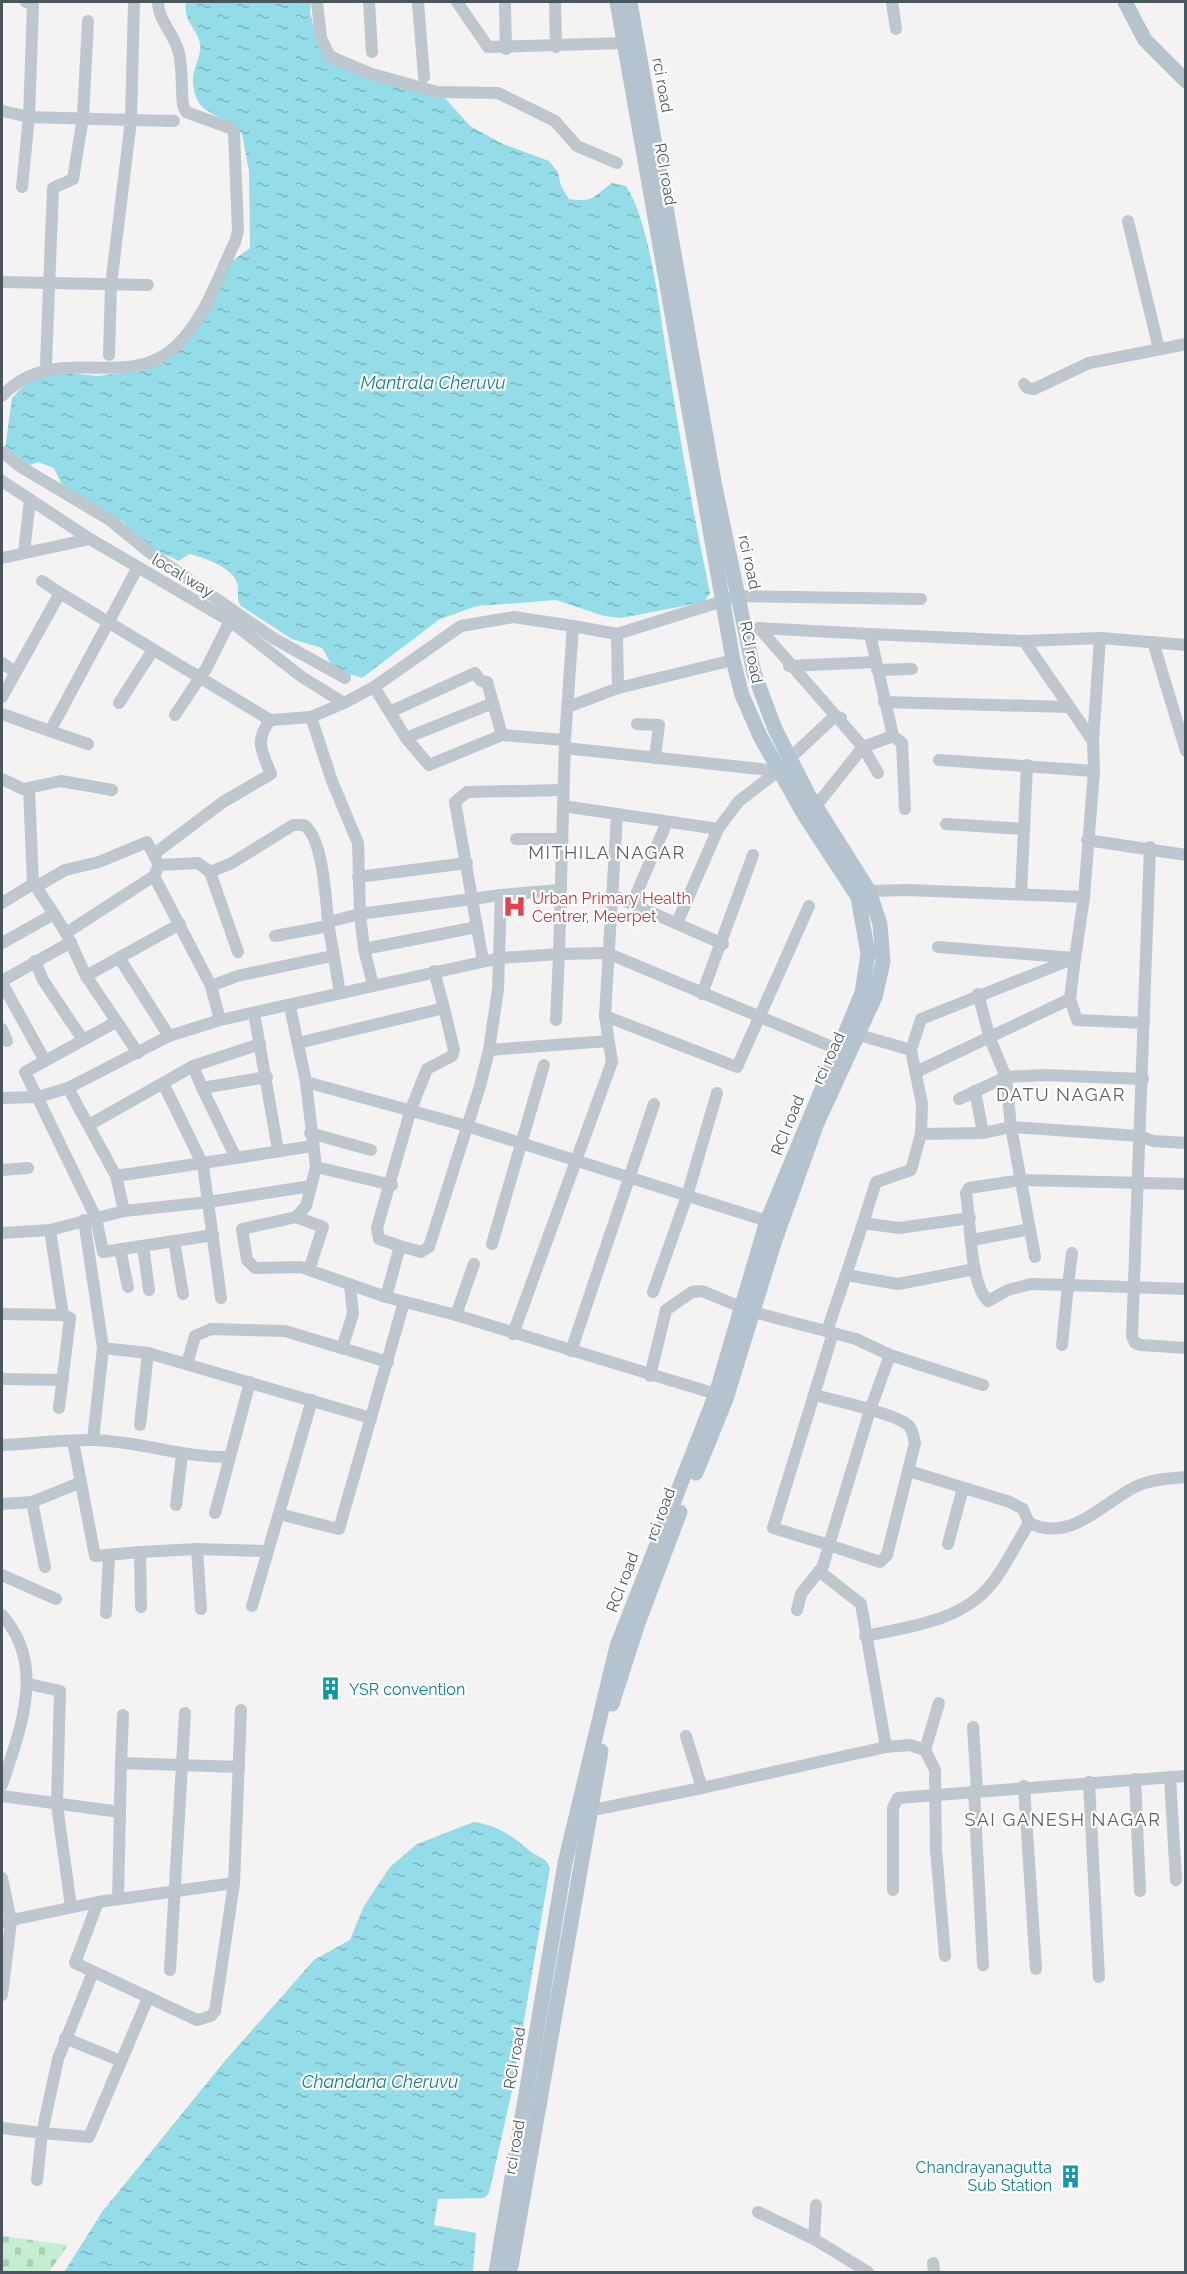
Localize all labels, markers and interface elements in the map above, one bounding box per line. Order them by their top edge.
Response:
street label: rci road [648,56,677,114]
street label: RCI road [651,141,680,207]
water label: Mantrala Cheruvu [360,372,506,393]
street label: rci road [734,533,765,591]
street label: local way [148,550,217,601]
street label: RCI road [736,619,767,685]
district label: MITHILA NAGAR [528,842,686,863]
place label: Urban Primary Health Centrer, Meerpet [532,889,691,926]
hospital icon: Urban Primary Health Centrer, Meerpet [501,894,527,920]
street label: rci road [808,1029,849,1087]
district label: DATU NAGAR [996,1084,1126,1105]
street label: RCI road [767,1092,808,1158]
street label: rci road [642,1485,679,1543]
street label: RCI road [602,1549,643,1615]
building icon: YSR convention [318,1676,344,1702]
place label: YSR convention [349,1680,465,1699]
district label: SAI GANESH NAGAR [965,1809,1161,1830]
street label: RCI road [500,2025,529,2091]
water label: Chandana Cheruvu [302,2071,458,2092]
street label: rci road [500,2118,529,2176]
place label: Chandrayanagutta Sub Station [916,2158,1052,2195]
building icon: Chandrayanagutta Sub Station [1057,2163,1083,2189]

